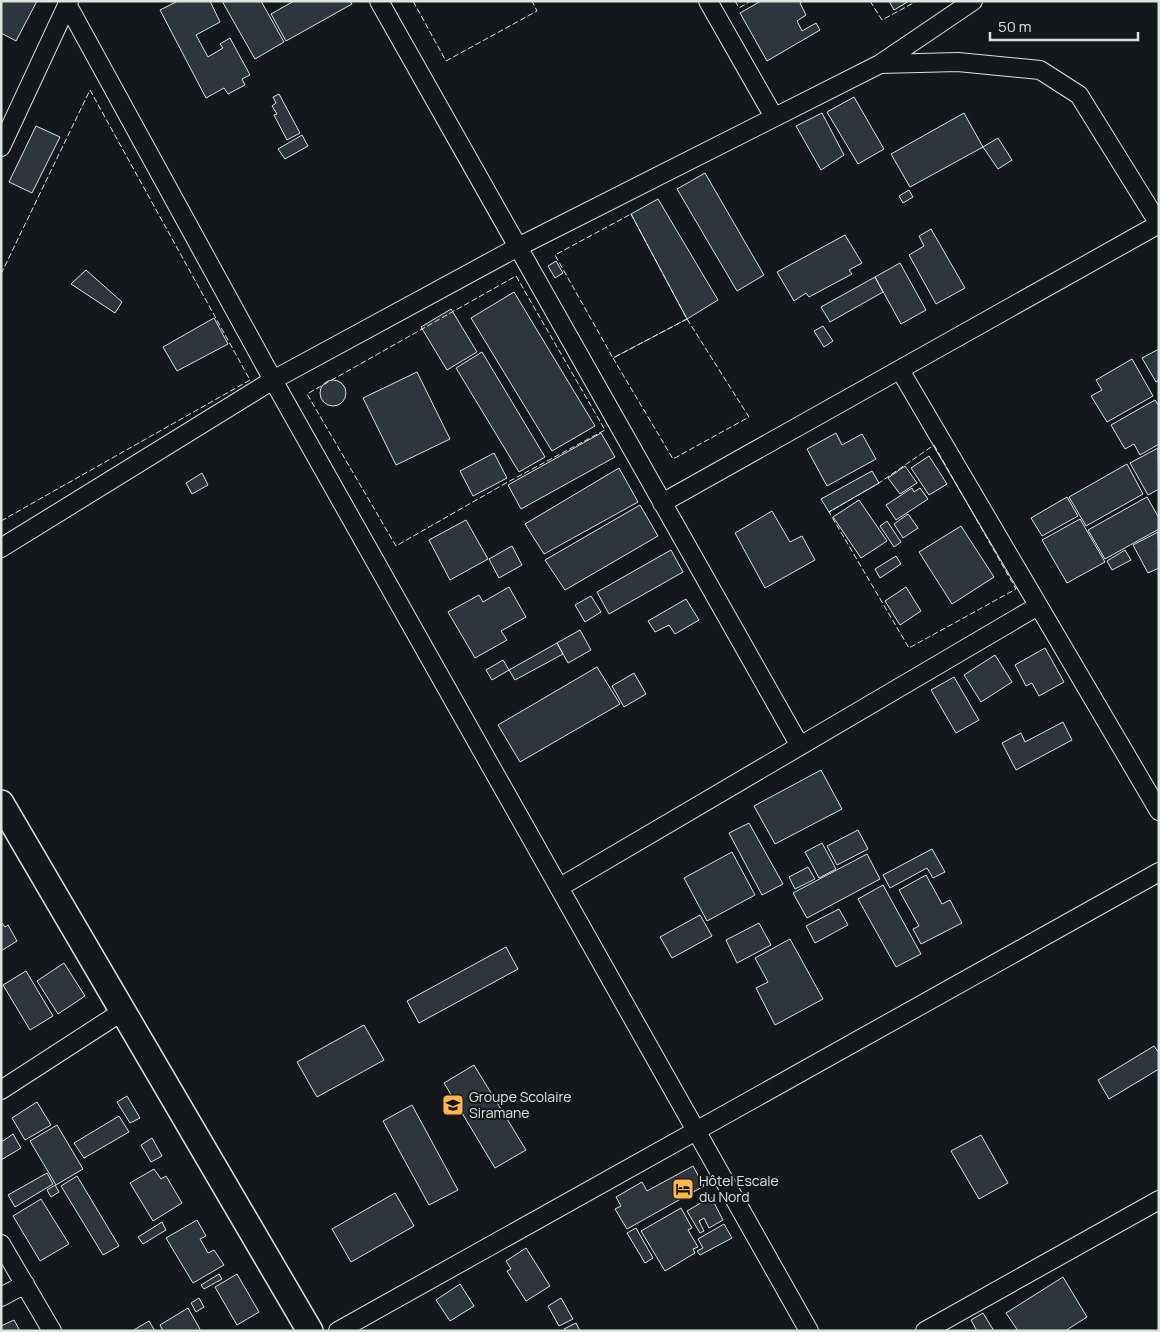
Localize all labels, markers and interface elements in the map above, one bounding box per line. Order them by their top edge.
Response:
scale bar [990,10,1138,42]
text: 50 m [998,16,1032,37]
place label: Groupe Scolaire Siramane [469,1087,572,1122]
school or university icon: Groupe Scolaire Siramane [441,1093,465,1117]
place label: Hôtel Escale du Nord [699,1171,779,1206]
hotel icon: Hôtel Escale du Nord [671,1177,695,1201]

